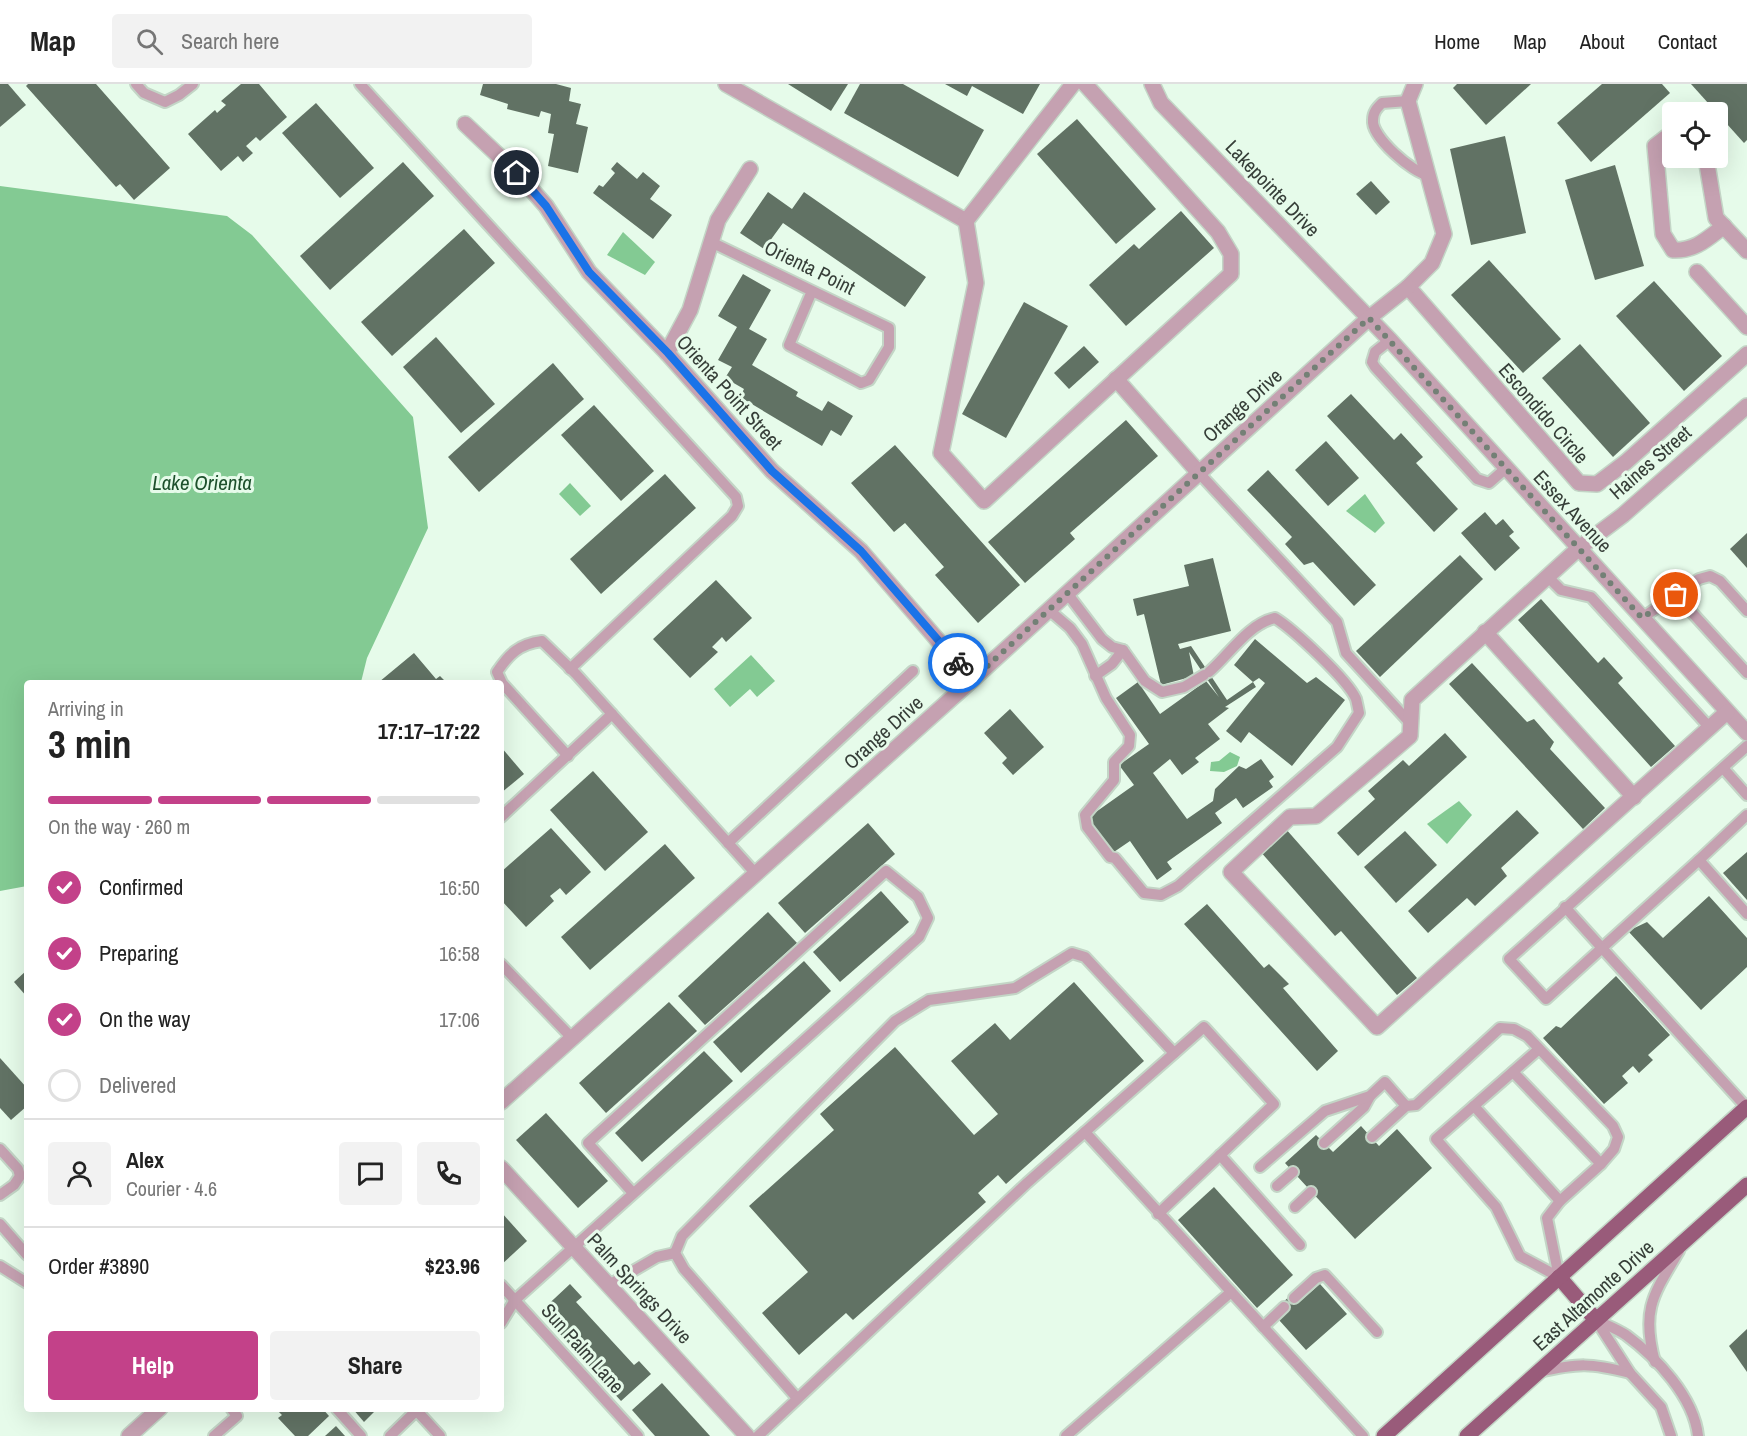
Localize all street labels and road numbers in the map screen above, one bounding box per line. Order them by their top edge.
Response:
street label: Lakepointe Drive [1220,134,1326,242]
street label: Orienta Point [760,233,860,301]
street label: Orienta Point Street [671,329,789,456]
street label: Escondido Circle [1493,357,1595,469]
street label: Orange Drive [1196,362,1288,448]
street label: Haines Street [1603,419,1697,505]
street label: Essex Avenue [1528,464,1618,558]
street label: Orange Drive [837,689,929,775]
street label: Palm Springs Drive [582,1227,698,1349]
street label: East Altamonte Drive [1527,1233,1659,1357]
street label: Sun Palm Lane [535,1297,631,1399]

